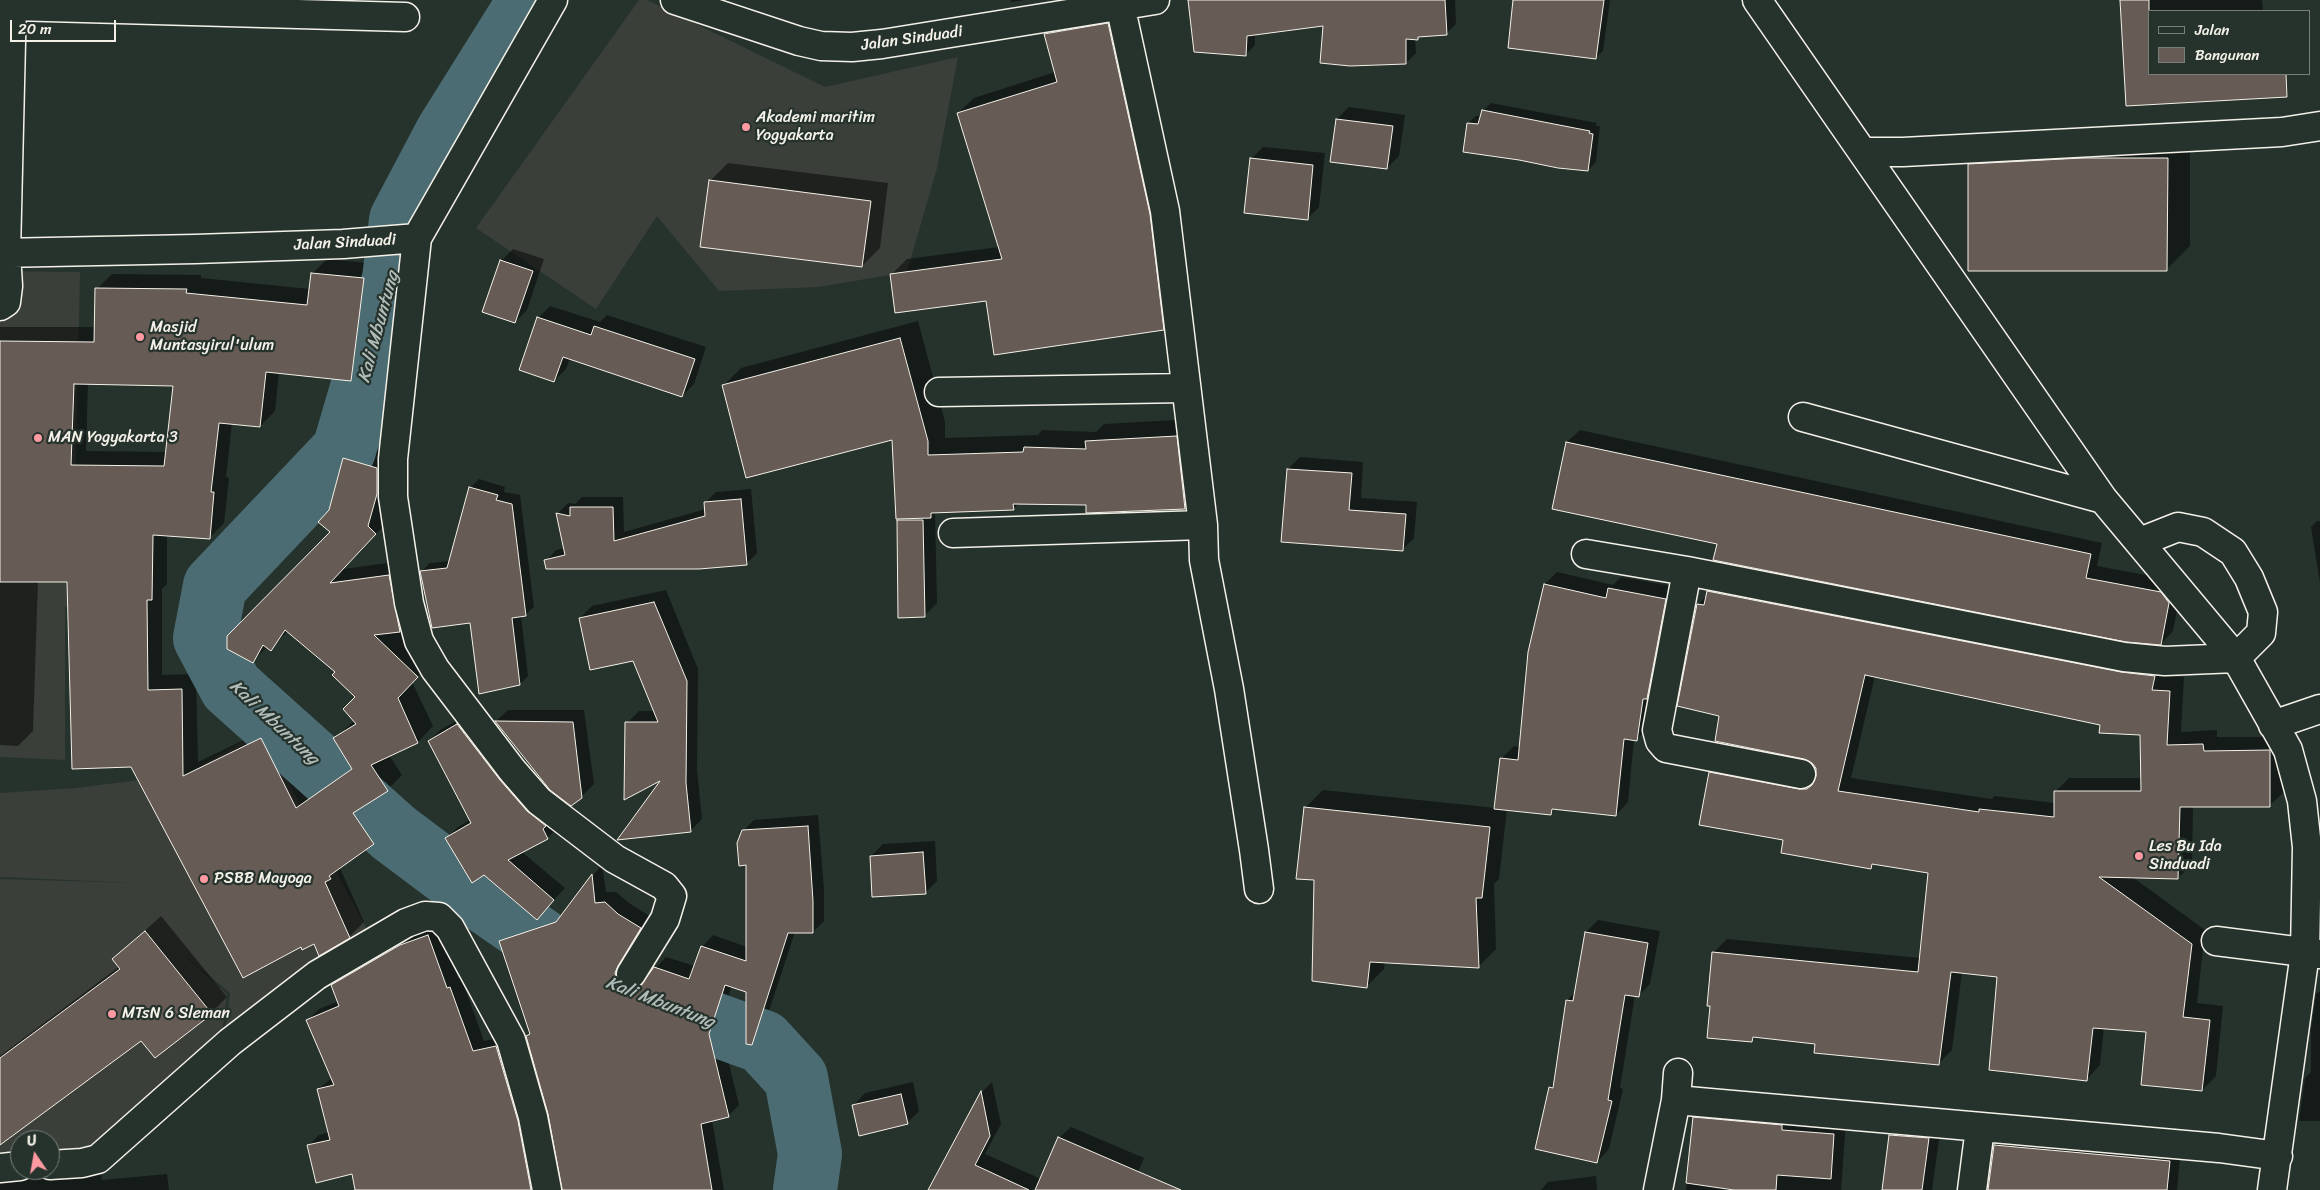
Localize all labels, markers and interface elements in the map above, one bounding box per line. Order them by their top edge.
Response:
scale bar [12,10,119,42]
legend [2148,10,2310,75]
text: 20 m [18,16,52,42]
text: Jalan [2195,17,2229,43]
street label: Jalan Sinduadi [860,22,964,56]
text: Bangunan [2195,42,2259,68]
place label: Akademi maritim Yogyakarta [756,108,875,146]
marker: Akademi maritim Yogyakarta [740,121,752,133]
street label: Jalan Sinduadi [294,231,396,255]
water label: Kali Mbuntung [354,269,404,385]
place label: Masjid Muntasyirul'ulum [150,318,274,356]
marker: Masjid Muntasyirul'ulum [134,331,146,343]
place label: MAN Yogyakarta 3 [48,428,178,448]
marker: MAN Yogyakarta 3 [32,432,44,444]
water label: Kali Mbuntung [225,676,323,770]
place label: Les Bu Ida Sinduadi [2149,837,2222,875]
marker: Les Bu Ida Sinduadi [2133,850,2145,862]
place label: PSBB Mayoga [214,869,312,889]
marker: PSBB Mayoga [198,873,210,885]
water label: Kali Mbuntung [603,972,717,1034]
place label: MTsN 6 Sleman [122,1004,230,1024]
marker: MTsN 6 Sleman [106,1008,118,1020]
text: U [25,1128,39,1154]
north arrow [10,1130,60,1180]

